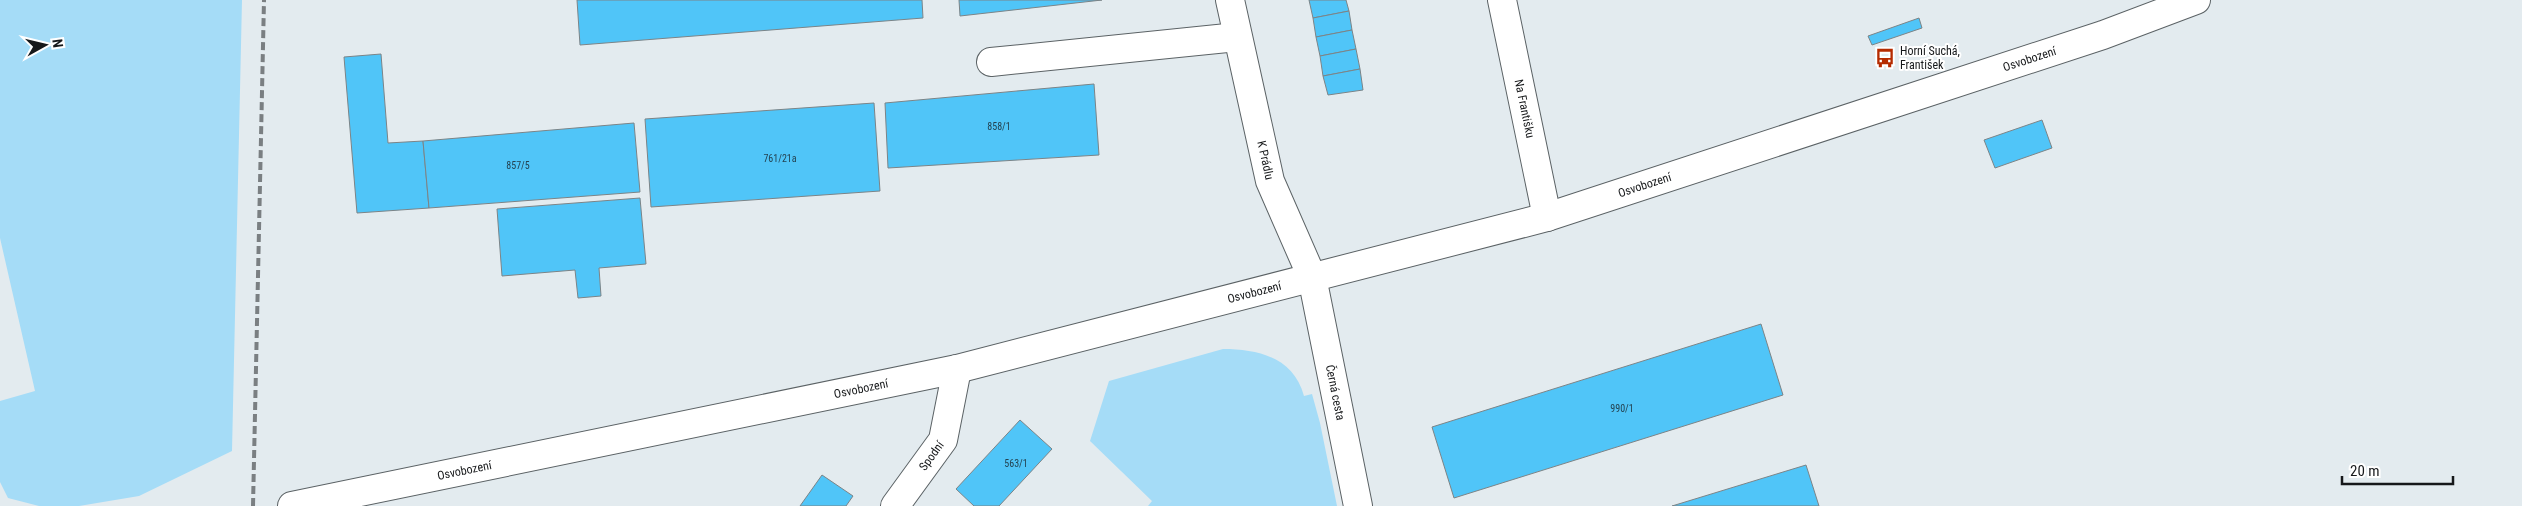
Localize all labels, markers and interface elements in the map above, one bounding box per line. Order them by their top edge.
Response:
north arrow [20,20,70,70]
text: N [49,38,66,49]
street label: Osvobození [2001,43,2059,74]
place label: Horní Suchá, František [1900,44,1960,72]
bus stop icon: Horní Suchá, František [1874,47,1896,69]
street label: Na Františku [1512,78,1537,139]
house number: 858/1 [987,121,1011,132]
street label: K Prádlu [1254,139,1277,181]
house number: 761/21a [763,153,797,164]
house number: 857/5 [506,160,530,171]
street label: Osvobození [1616,169,1674,200]
street label: Osvobození [1226,278,1284,306]
street label: Černá cesta [1323,363,1348,422]
street label: Osvobození [833,376,891,401]
house number: 990/1 [1610,403,1634,414]
street label: Spodní [916,438,947,473]
scale bar [2342,454,2453,486]
street label: Osvobození [436,458,494,483]
house number: 563/1 [1004,458,1028,469]
text: 20 m [2350,462,2380,480]

